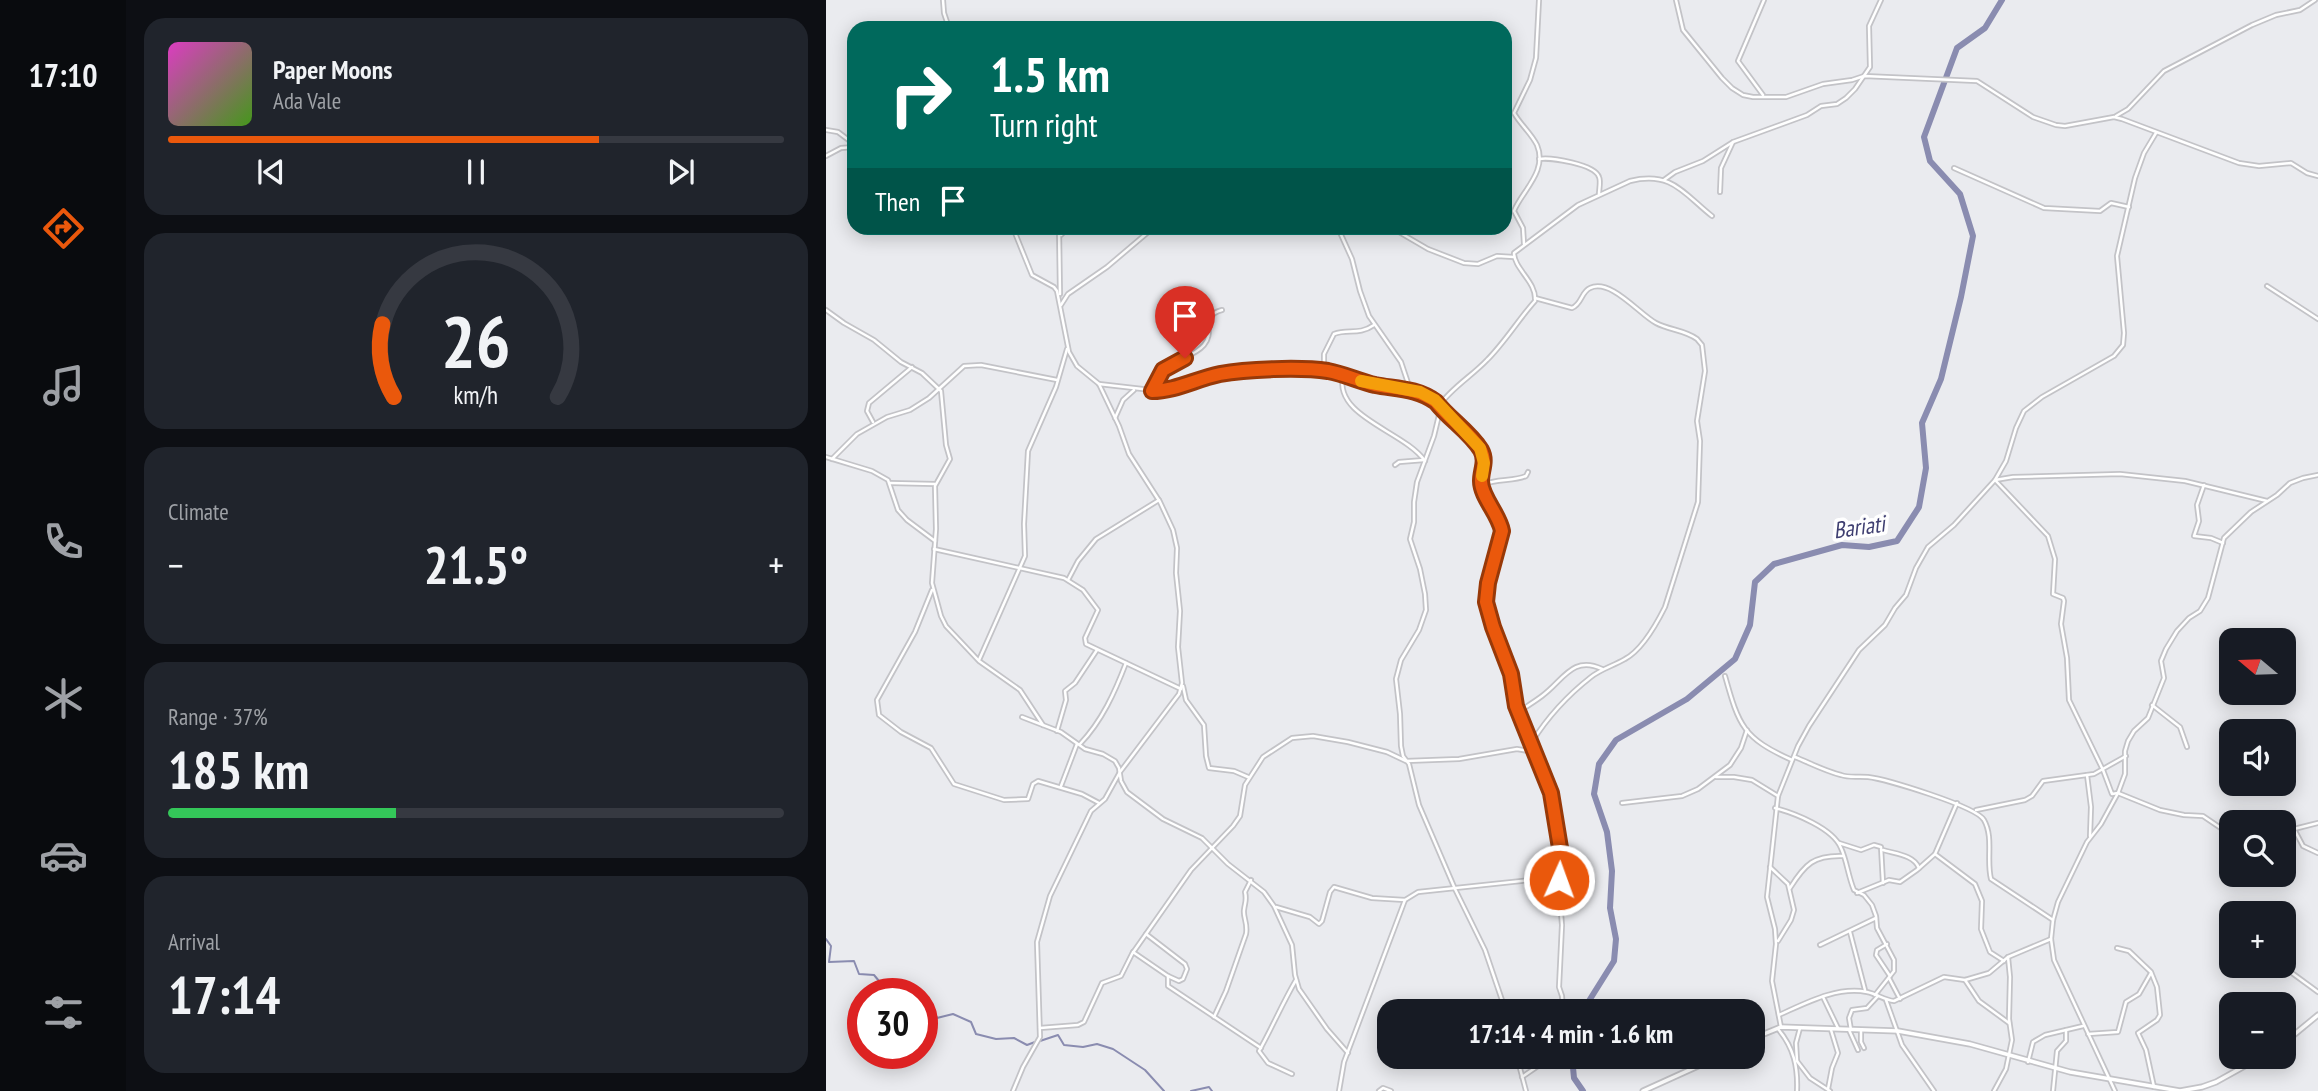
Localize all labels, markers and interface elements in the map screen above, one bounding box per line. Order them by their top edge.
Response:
text: 1.5 km [990,42,1110,106]
icon: right [875,49,966,140]
text: Paper Moons [273,53,392,86]
text: 17:10 [28,54,98,96]
text: Ada Vale [273,86,341,115]
text: Turn right [990,104,1098,146]
icon: previous [252,153,290,191]
icon: pause [457,153,495,191]
icon: next [662,153,700,191]
icon: arrive [934,182,972,220]
text: Then [875,185,920,218]
icon: directions [39,204,88,253]
pin [1155,286,1215,358]
text: 26 [441,293,511,387]
icon: arrive [1166,297,1204,335]
icon: music [39,361,88,410]
text: km/h [454,379,498,411]
text: Climate [168,497,229,526]
water label: Bariati [1831,508,1890,544]
icon: phone [39,517,88,566]
text: 21.5° [424,531,528,598]
text: − [168,540,184,589]
text: + [768,540,784,589]
north arrow [2219,628,2296,705]
map controls [2219,628,2296,1069]
icon: climate [39,674,88,723]
text: Range · 37% [168,702,268,731]
button: sound [2219,719,2296,796]
text: 185 km [168,736,309,803]
button: search [2219,810,2296,887]
icon: car [39,831,88,880]
position arrow [1522,843,1596,917]
button: + [2219,901,2296,978]
text: Arrival [168,927,220,956]
text: 17:14 [168,961,280,1028]
speed limit sign: 30 [847,978,938,1069]
icon: filters [39,988,88,1037]
button: − [2219,992,2296,1069]
text: 17:14 · 4 min · 1.6 km [1469,1017,1673,1050]

